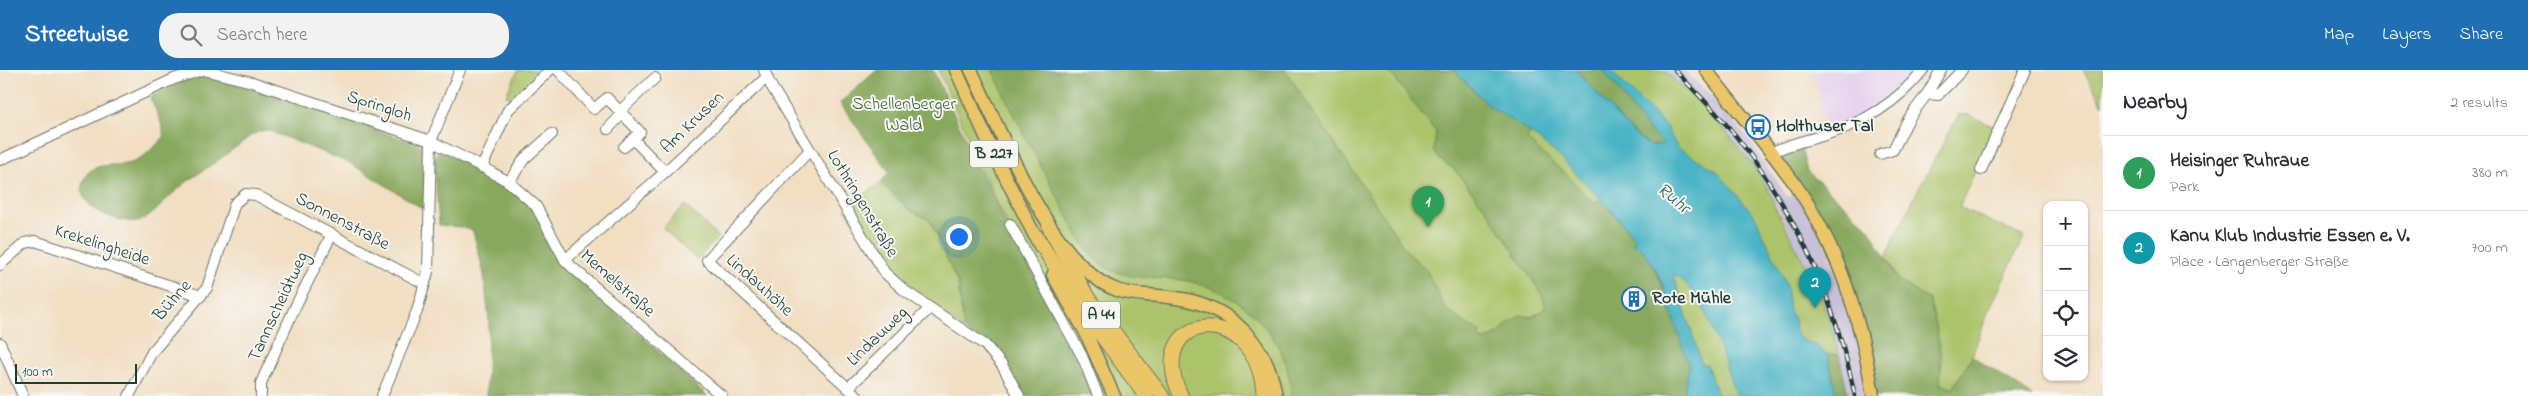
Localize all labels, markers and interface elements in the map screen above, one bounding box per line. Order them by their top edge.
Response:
search box [159,13,509,58]
text: Streetwise [25,18,129,53]
icon: search [177,21,205,49]
text: Search here [217,22,308,49]
text: Map [2324,22,2354,48]
text: Layers [2382,22,2432,48]
text: Share [2460,22,2503,48]
street label: Springloh [343,84,415,131]
street label: Am Krusen [655,86,731,160]
text: Nearby [2123,88,2187,118]
text: 2 results [2450,91,2508,115]
park label: Schellenberger Wald [852,92,956,139]
bus stop icon: Holthuser Tal [1745,114,1771,140]
place label: Holthuser Tal [1776,114,1874,140]
road number: B 227 [970,140,1018,168]
street label: Lothringenstraße [819,145,905,264]
text: Heisinger Ruhraue [2170,148,2309,175]
text: 1 [2136,161,2142,185]
text: 380 m [2472,161,2508,185]
text: Park [2170,175,2199,199]
water label: Ruhr [1650,177,1697,222]
street label: Sonnenstraße [290,186,395,258]
pin: 1 [1412,186,1444,227]
map controls [2043,201,2088,381]
button: + [2043,201,2088,246]
street label: Krekelingheide [51,218,154,275]
text: Kanu Klub Industrie Essen e. V. [2170,223,2410,250]
your location [946,224,972,250]
text: 2 [2135,236,2143,260]
text: 700 m [2471,236,2508,260]
street label: Memelstraße [574,244,661,325]
button: − [2043,246,2088,291]
street label: Tannscheidtweg [242,248,317,367]
street label: Lindauhöhe [720,249,799,324]
text: Place · Langenberger Straße [2170,250,2349,274]
pin: 2 [1799,267,1831,308]
street label: Bühne [147,274,199,328]
building icon: Rote Mühle [1621,286,1647,312]
place label: Rote Mühle [1652,286,1732,312]
button: locate [2043,291,2088,336]
street label: Lindauweg [841,301,915,374]
road number: A 44 [1082,302,1120,328]
button: layers [2043,336,2088,381]
scale bar [15,361,138,384]
text: 100 m [22,362,53,383]

